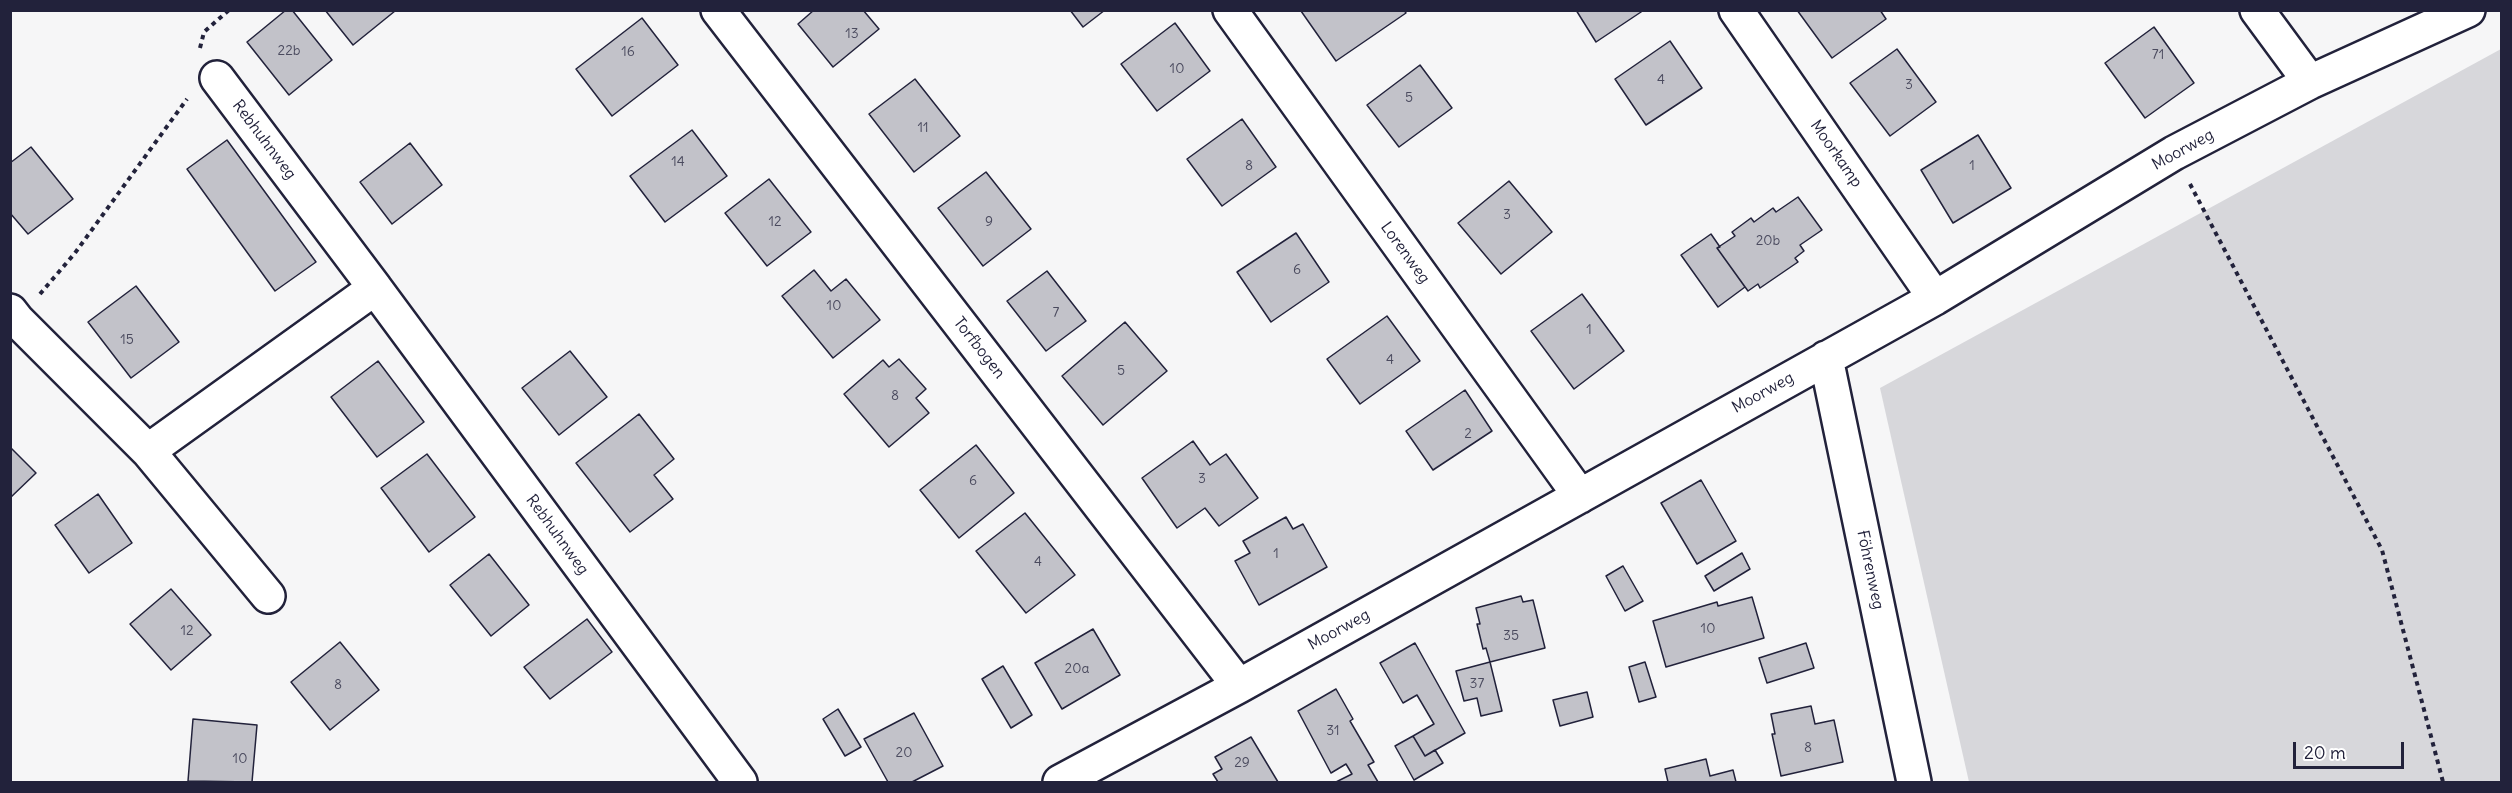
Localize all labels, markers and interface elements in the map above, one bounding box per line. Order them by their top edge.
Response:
house number: 13 [845,26,859,42]
house number: 22b [277,43,301,59]
house number: 16 [621,44,635,60]
house number: 71 [2152,47,2164,63]
house number: 10 [1170,61,1184,77]
house number: 4 [1657,72,1665,88]
house number: 3 [1905,77,1913,93]
house number: 5 [1405,90,1413,106]
street label: Rebhuhnweg [228,97,300,183]
street label: Moorkamp [1806,117,1866,191]
house number: 11 [917,120,929,136]
street label: Moorweg [2149,125,2217,175]
house number: 14 [671,154,685,170]
house number: 8 [1245,158,1253,174]
house number: 1 [1969,158,1975,174]
house number: 3 [1503,207,1511,223]
house number: 12 [768,214,782,230]
house number: 9 [985,214,993,230]
street label: Lorenweg [1376,218,1434,288]
house number: 20b [1756,233,1780,249]
house number: 6 [1293,262,1301,278]
house number: 10 [827,298,841,314]
house number: 7 [1053,305,1059,321]
street label: Torfbogen [949,313,1009,383]
house number: 1 [1586,322,1592,338]
house number: 15 [120,332,134,348]
house number: 4 [1386,352,1394,368]
house number: 5 [1117,363,1125,379]
street label: Moorweg [1729,368,1797,418]
house number: 8 [891,388,899,404]
house number: 2 [1464,426,1472,442]
house number: 3 [1198,471,1206,487]
house number: 6 [969,473,977,489]
street label: Rebhuhnweg [522,491,592,579]
street label: Föhrenweg [1852,529,1888,611]
house number: 1 [1273,546,1279,562]
house number: 4 [1034,554,1042,570]
street label: Moorweg [1305,605,1373,655]
house number: 10 [1701,621,1715,637]
house number: 12 [180,623,194,639]
house number: 35 [1503,628,1519,644]
house number: 20a [1065,661,1089,677]
house number: 37 [1470,676,1484,692]
house number: 8 [334,677,342,693]
house number: 31 [1326,723,1340,739]
scale bar [2296,730,2407,768]
house number: 8 [1804,740,1812,756]
text: 20 m [2304,741,2346,764]
house number: 20 [896,745,912,761]
house number: 10 [233,751,247,767]
house number: 29 [1234,755,1250,771]

